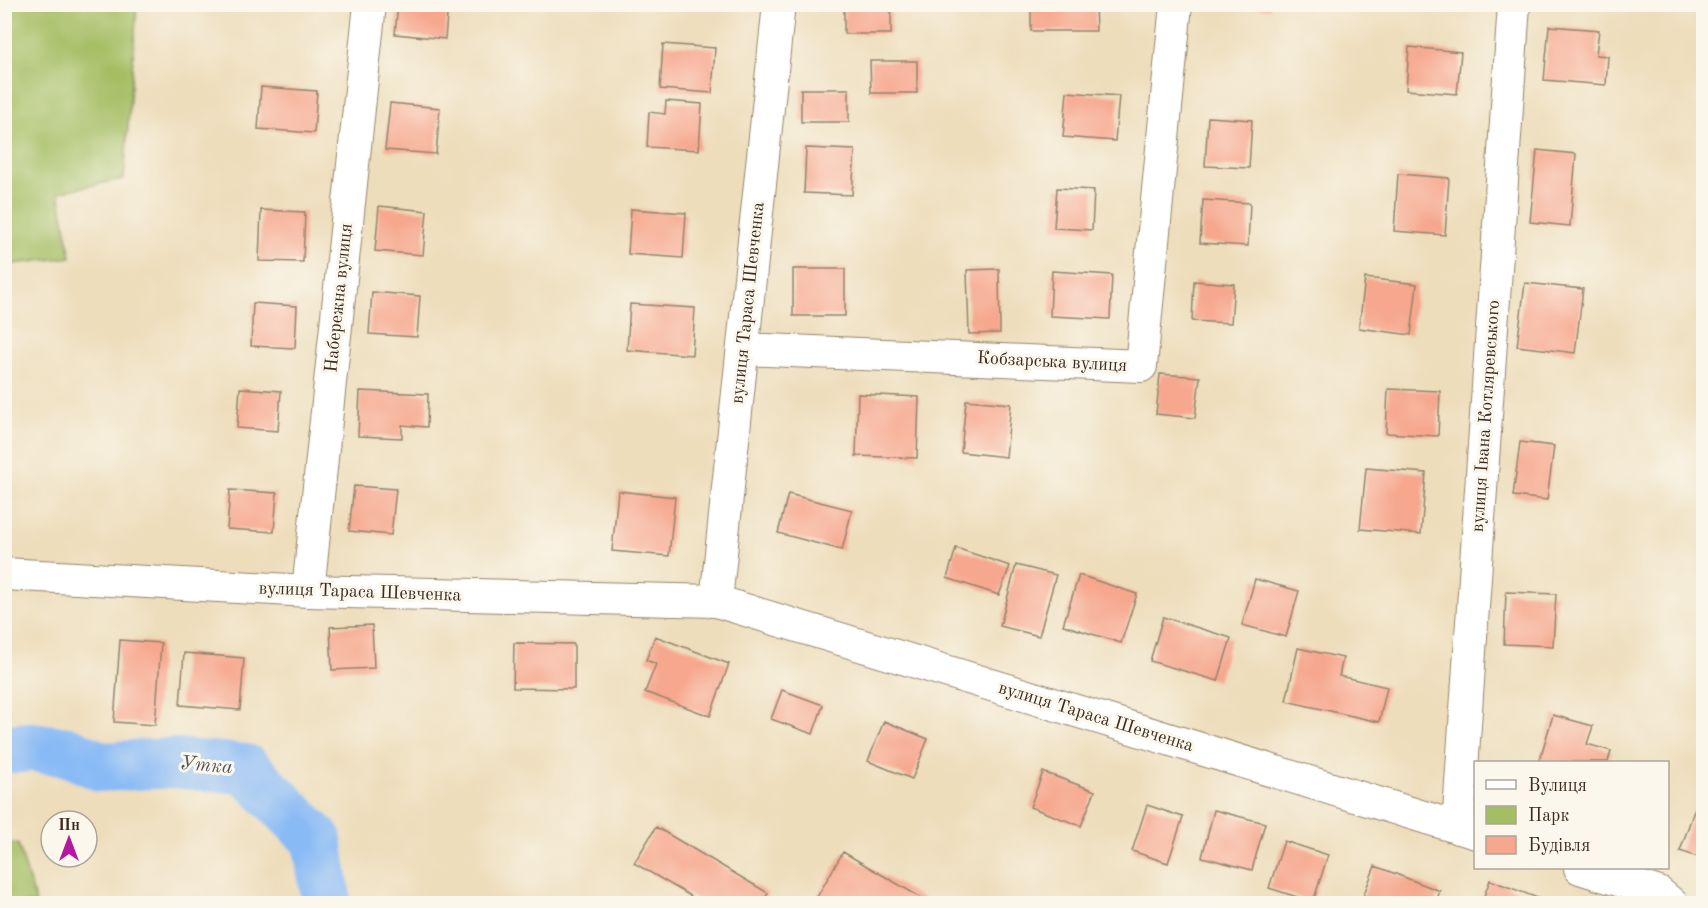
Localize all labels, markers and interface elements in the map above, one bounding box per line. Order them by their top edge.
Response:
street label: вулиця Тараса Шевченка [728,201,768,405]
street label: Набережна вулиця [322,223,356,373]
street label: вулиця Івана Котляревського [1469,299,1503,533]
street label: Кобзарська вулиця [976,349,1128,375]
street label: вулиця Тараса Шевченка [258,579,462,605]
street label: вулиця Тараса Шевченка [996,679,1196,755]
water label: Утка [179,754,234,778]
legend [1474,761,1669,869]
text: Вулиця [1528,777,1587,795]
text: Парк [1528,807,1569,825]
north arrow [39,809,99,869]
text: Пн [58,818,80,834]
text: Будівля [1528,837,1590,855]

